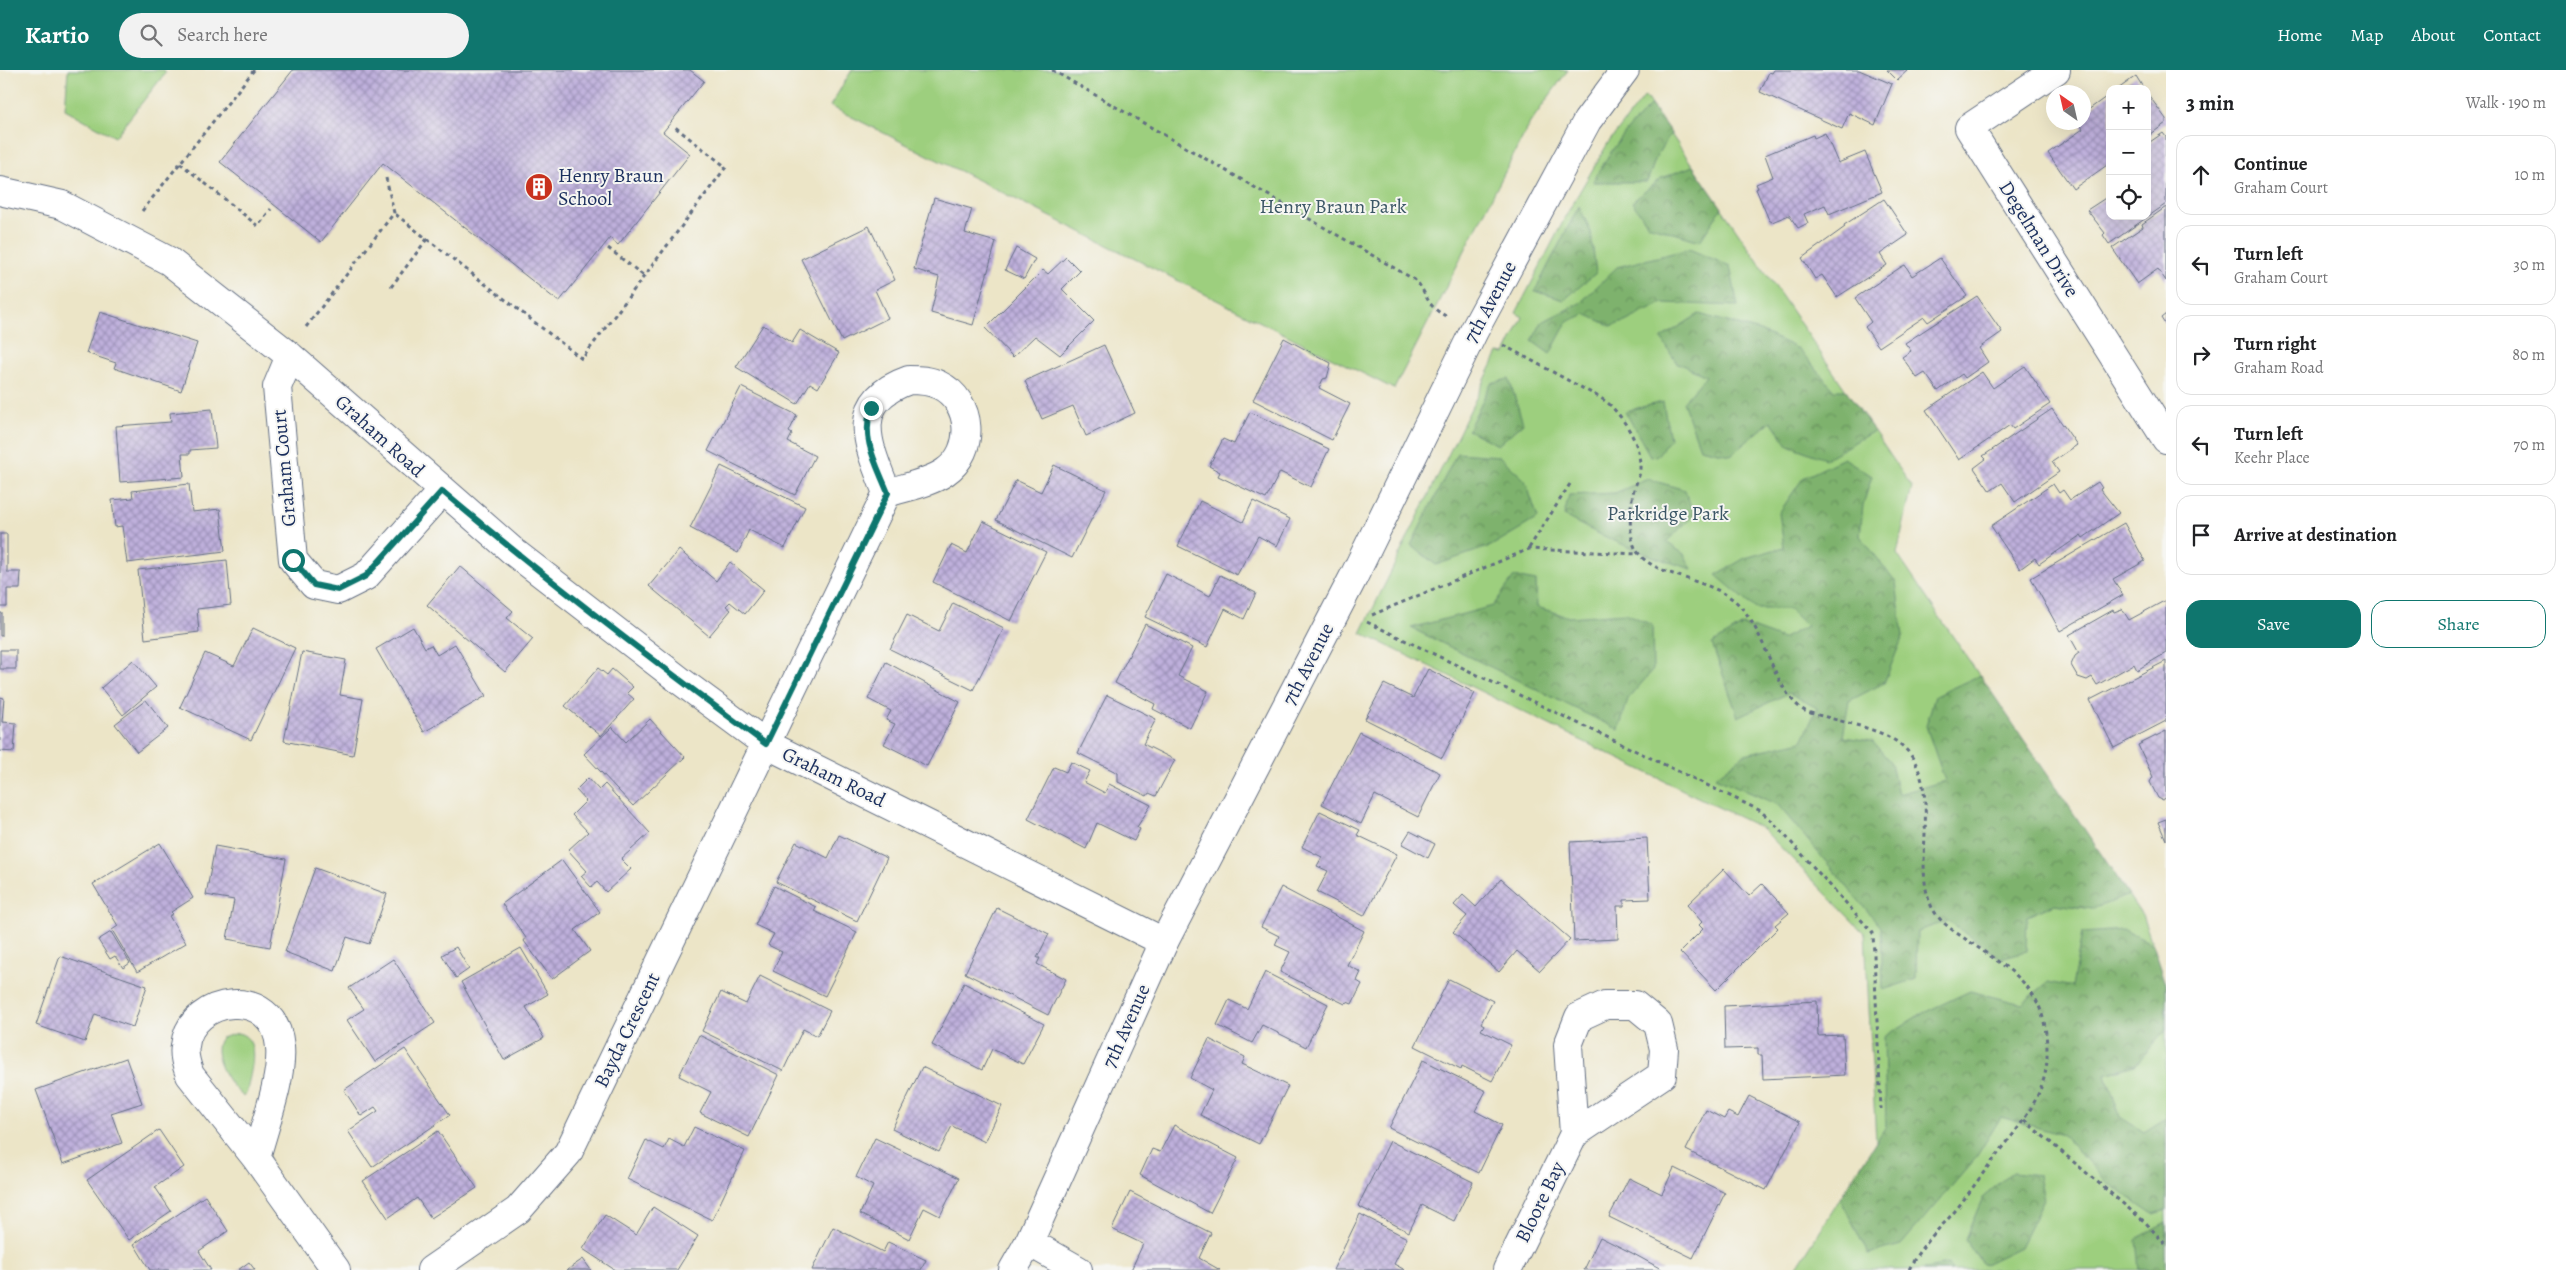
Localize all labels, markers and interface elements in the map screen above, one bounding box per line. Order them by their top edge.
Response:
search box [119,13,469,58]
text: Kartio [25,19,89,51]
icon: search [137,21,165,49]
text: Search here [177,22,268,48]
text: Home [2277,23,2322,47]
text: Map [2350,23,2383,47]
text: About [2411,23,2455,47]
text: Contact [2483,23,2541,47]
north arrow [2046,85,2091,130]
map controls [2106,85,2151,220]
button: + [2106,85,2151,130]
text: 3 min [2186,89,2234,117]
text: Walk · 190 m [2466,92,2546,114]
button: − [2106,130,2151,175]
text: Continue [2234,151,2308,177]
icon: ahead [2187,161,2215,189]
place label: Henry Braun School [558,162,664,212]
text: 10 m [2515,164,2545,186]
building icon: Henry Braun School [524,172,554,202]
button: locate [2106,175,2151,220]
street label: Degelman Drive [1992,176,2086,302]
text: Graham Court [2234,177,2328,199]
park label: Henry Braun Park [1259,193,1407,220]
text: Turn left [2234,241,2303,267]
icon: left [2187,251,2215,279]
text: 30 m [2513,254,2545,276]
street label: 7th Avenue [1457,256,1523,348]
text: Graham Court [2234,267,2328,289]
text: Turn right [2234,331,2316,357]
icon: right [2187,341,2215,369]
text: 80 m [2512,344,2545,366]
text: Graham Road [2234,357,2324,379]
street label: Graham Road [329,389,431,484]
route end [860,397,883,420]
street label: Graham Court [265,408,303,528]
text: Turn left [2234,421,2303,447]
icon: left [2187,431,2215,459]
text: 70 m [2513,434,2545,456]
text: Keehr Place [2234,447,2310,469]
park label: Parkridge Park [1607,500,1729,527]
icon: arrive [2187,521,2215,549]
text: Arrive at destination [2234,522,2397,548]
route start [282,549,305,572]
button: Save [2186,600,2361,648]
button: Share [2371,600,2546,648]
street label: 7th Avenue [1276,618,1340,710]
street label: Graham Road [778,740,890,814]
street label: Bayda Crescent [588,968,667,1092]
street label: 7th Avenue [1096,980,1156,1072]
street label: Bloore Bay [1509,1156,1572,1247]

